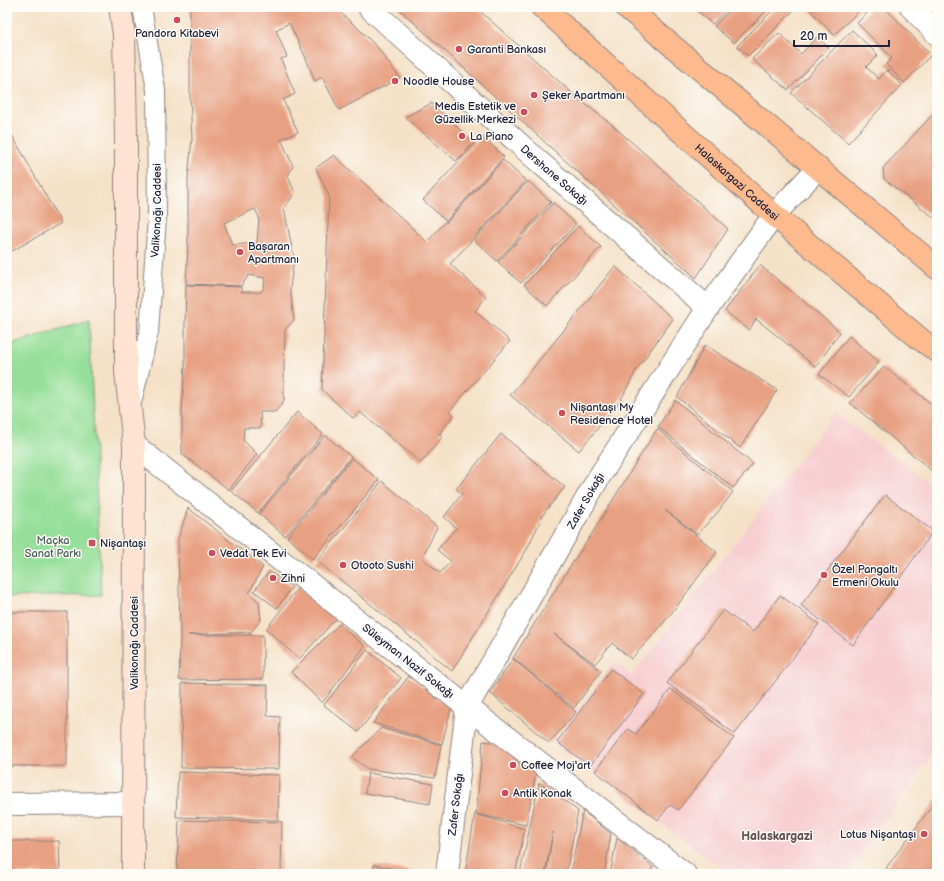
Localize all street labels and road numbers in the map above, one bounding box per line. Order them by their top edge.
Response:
street label: Halaskargazi Caddesi [692,141,782,223]
street label: Dershane Sokağı [518,142,591,208]
street label: Valikonağı Caddesi [148,163,164,258]
street label: Zafer Sokağı [564,470,607,532]
street label: Valikonağı Caddesi [128,596,141,690]
street label: Süleyman Nazif Sokağı [360,621,457,701]
street label: Zafer Sokağı [445,773,465,837]

